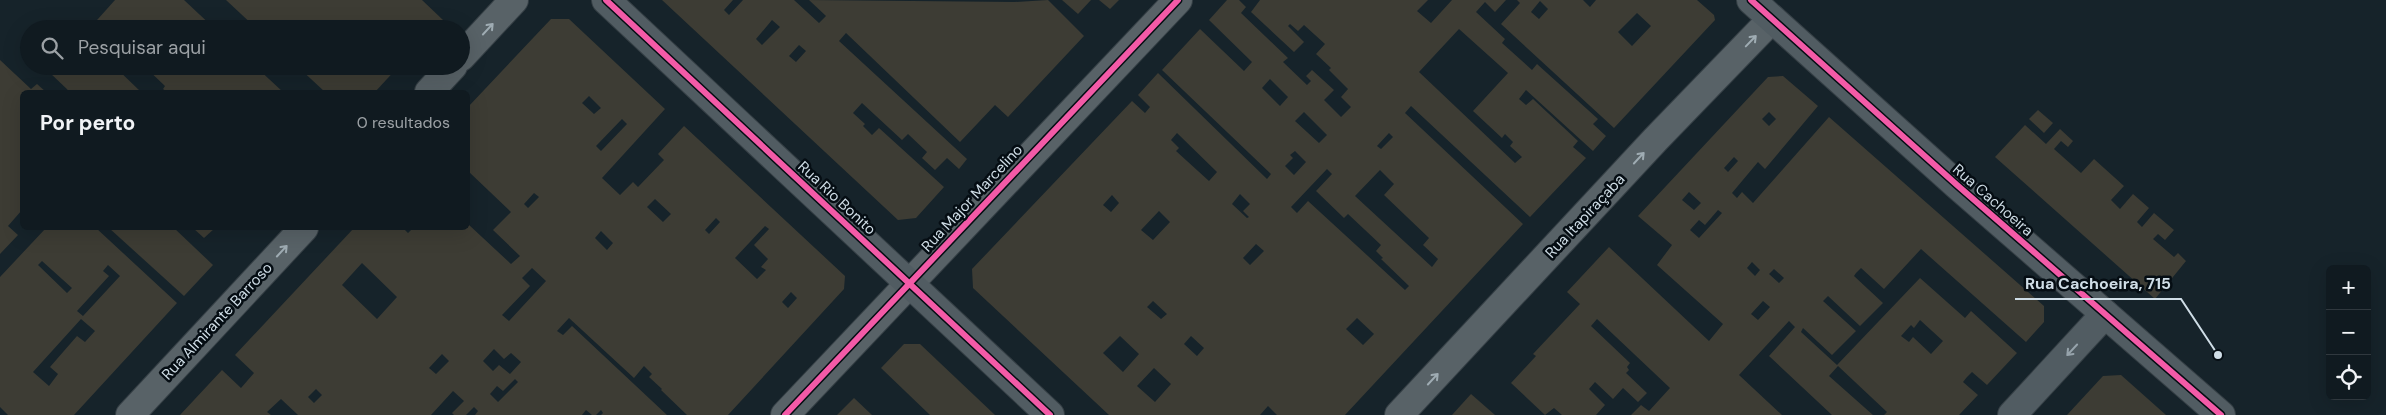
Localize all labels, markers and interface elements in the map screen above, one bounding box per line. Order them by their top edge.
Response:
search box [20,20,470,75]
one-way arrow [482,22,494,35]
icon: search [38,34,66,62]
text: Pesquisar aqui [78,35,206,60]
one-way arrow [1745,35,1757,47]
text: Por perto [40,109,135,137]
text: 0 resultados [357,112,450,133]
street label: Rua Major Marcelino [917,140,1027,256]
one-way arrow [1633,151,1645,164]
street label: Rua Rio Bonito [794,157,880,239]
street label: Rua Cachoeira [1949,159,2037,241]
street label: Rua Itapiraçaba [1541,170,1629,262]
one-way arrow [276,244,288,257]
street label: Rua Almirante Barroso [157,258,277,384]
map controls [2326,265,2371,400]
button: + [2326,265,2371,310]
callout: Rua Cachoeira, 715 [2015,268,2181,299]
text: Rua Cachoeira, 715 [2025,273,2171,294]
button: − [2326,310,2371,355]
one-way arrow [2066,344,2078,356]
button: locate [2326,355,2371,400]
one-way arrow [1427,373,1439,386]

